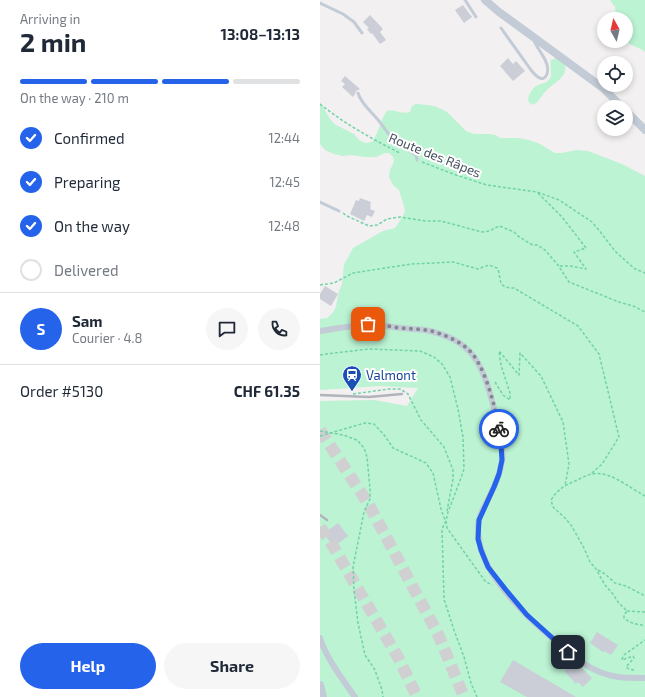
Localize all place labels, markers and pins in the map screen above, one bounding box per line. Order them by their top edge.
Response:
pin [351,307,385,341]
station icon: Valmont [341,364,363,392]
place label: Valmont [366,367,416,383]
pin [551,635,585,669]

